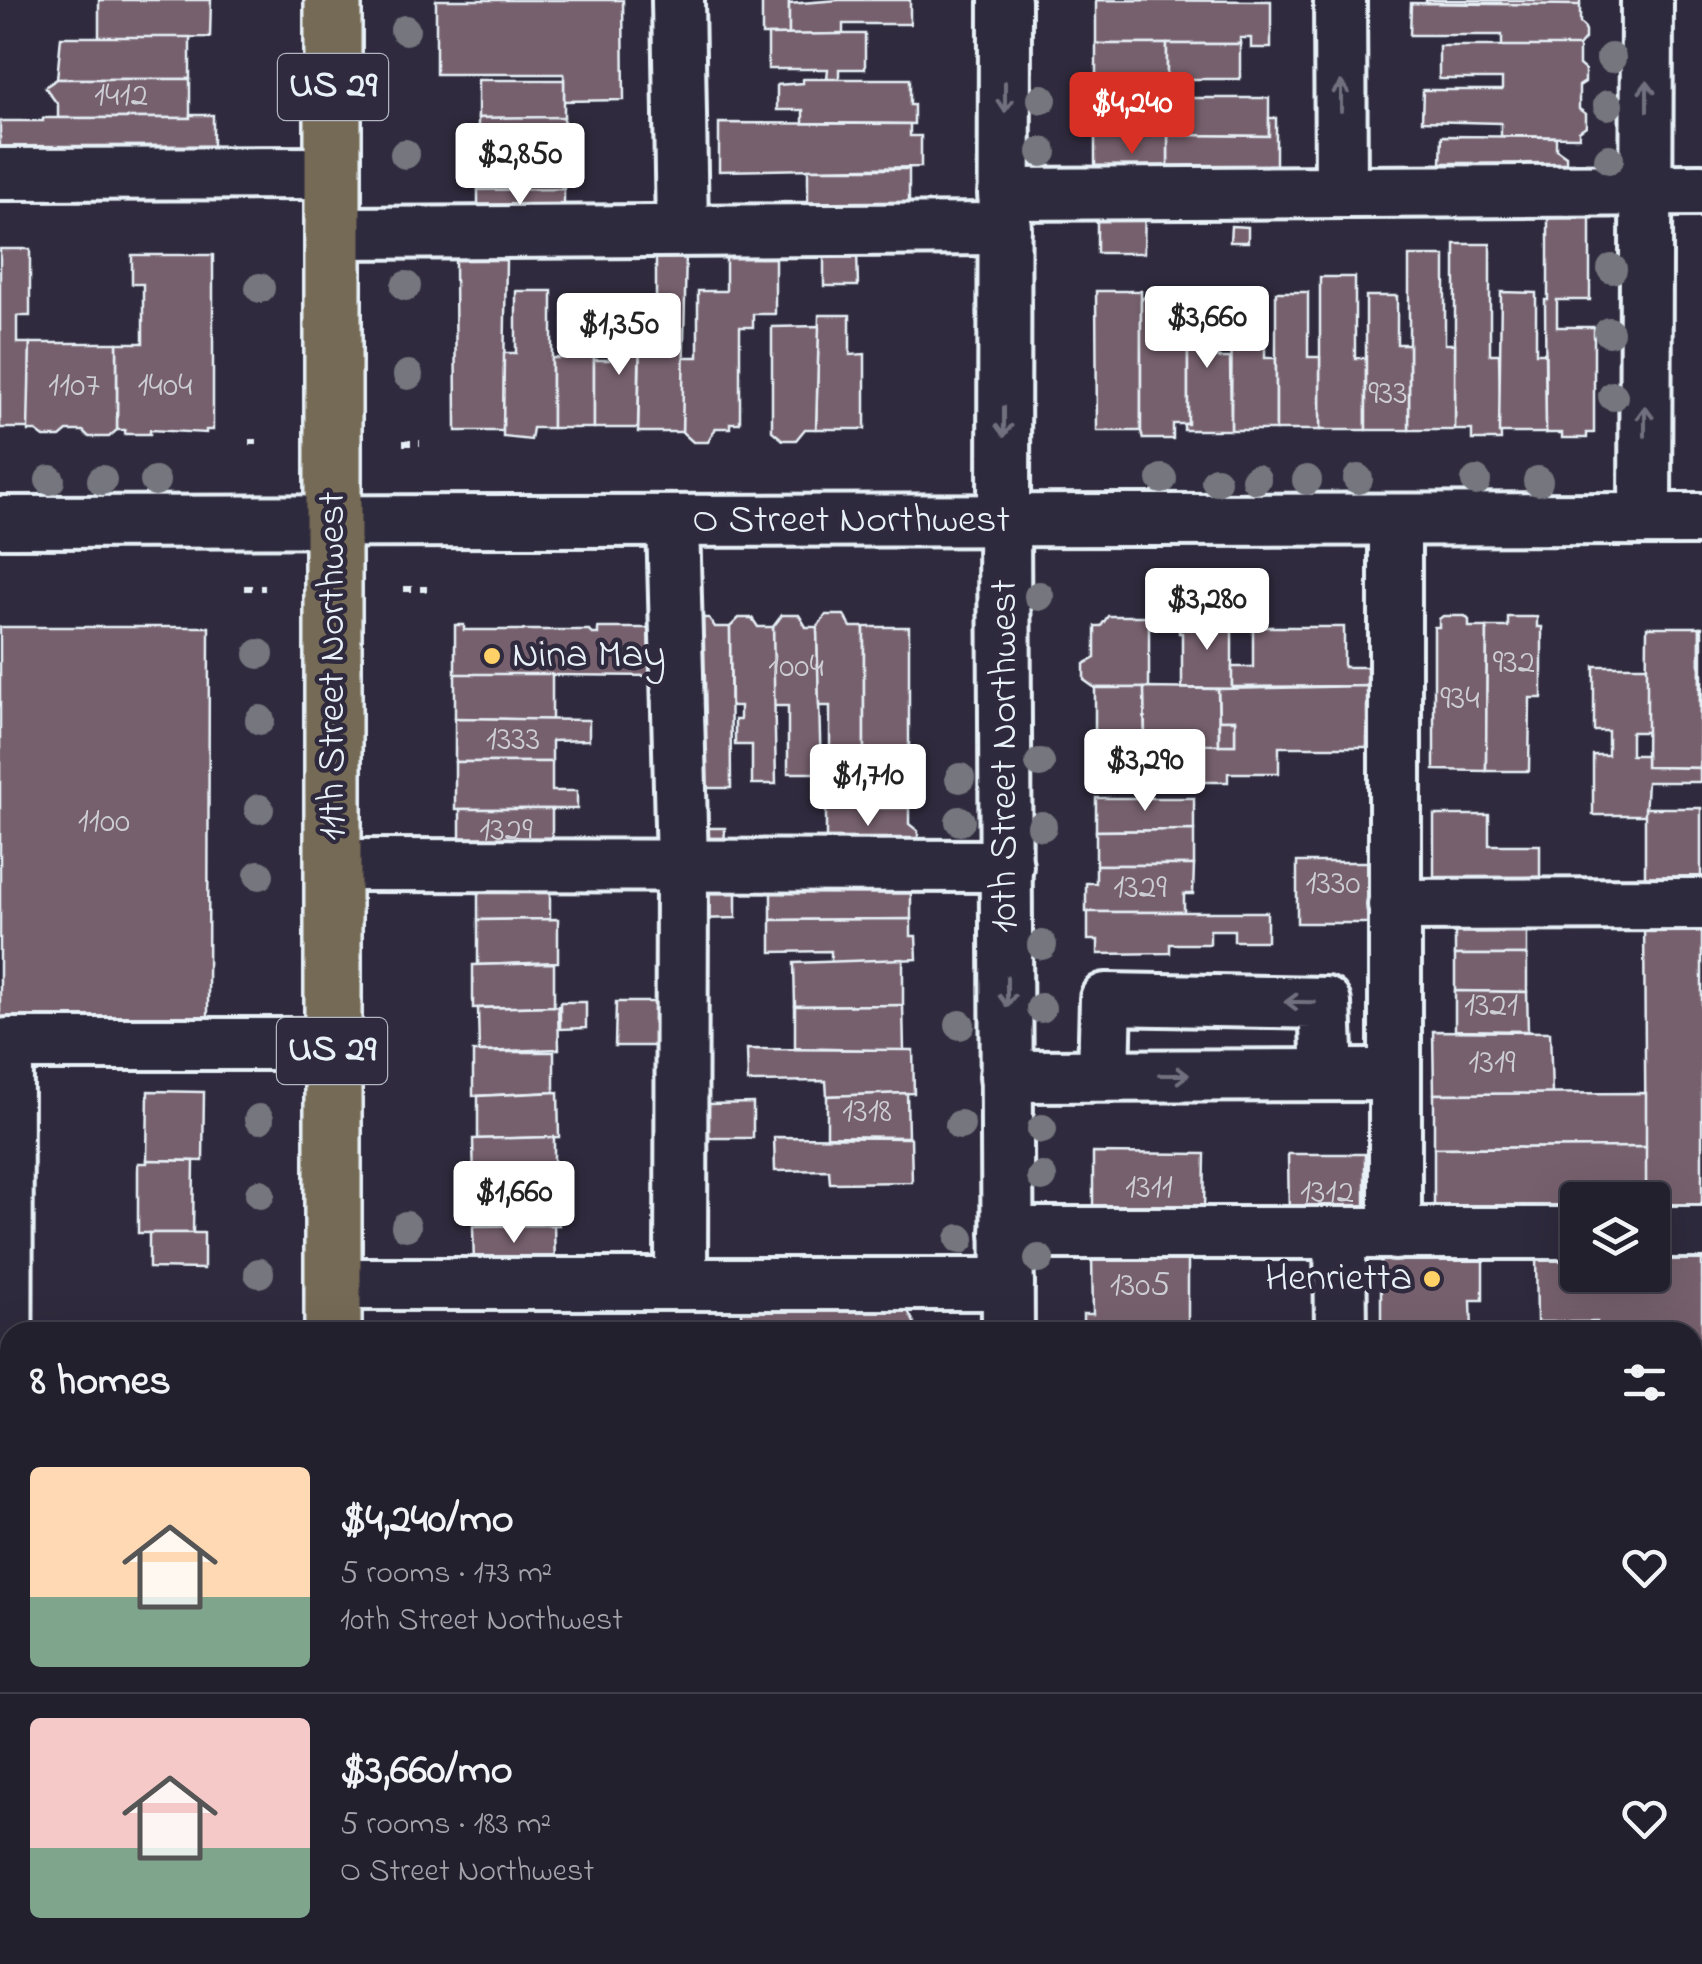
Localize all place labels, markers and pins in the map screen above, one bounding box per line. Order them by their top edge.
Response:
pin: $4,240 [1051,72,1213,157]
pin: $2,850 [439,123,601,208]
pin: $3,660 [1126,286,1288,371]
pin: $1,350 [538,293,700,378]
pin: $3,280 [1126,568,1288,653]
place label: Nina May [512,627,666,686]
marker: Nina May [481,645,503,667]
pin: $3,290 [1064,729,1226,814]
pin: $1,710 [787,744,949,829]
pin: $1,660 [433,1161,595,1246]
place label: Henrietta [1265,1250,1412,1309]
marker: Henrietta [1421,1268,1443,1290]

